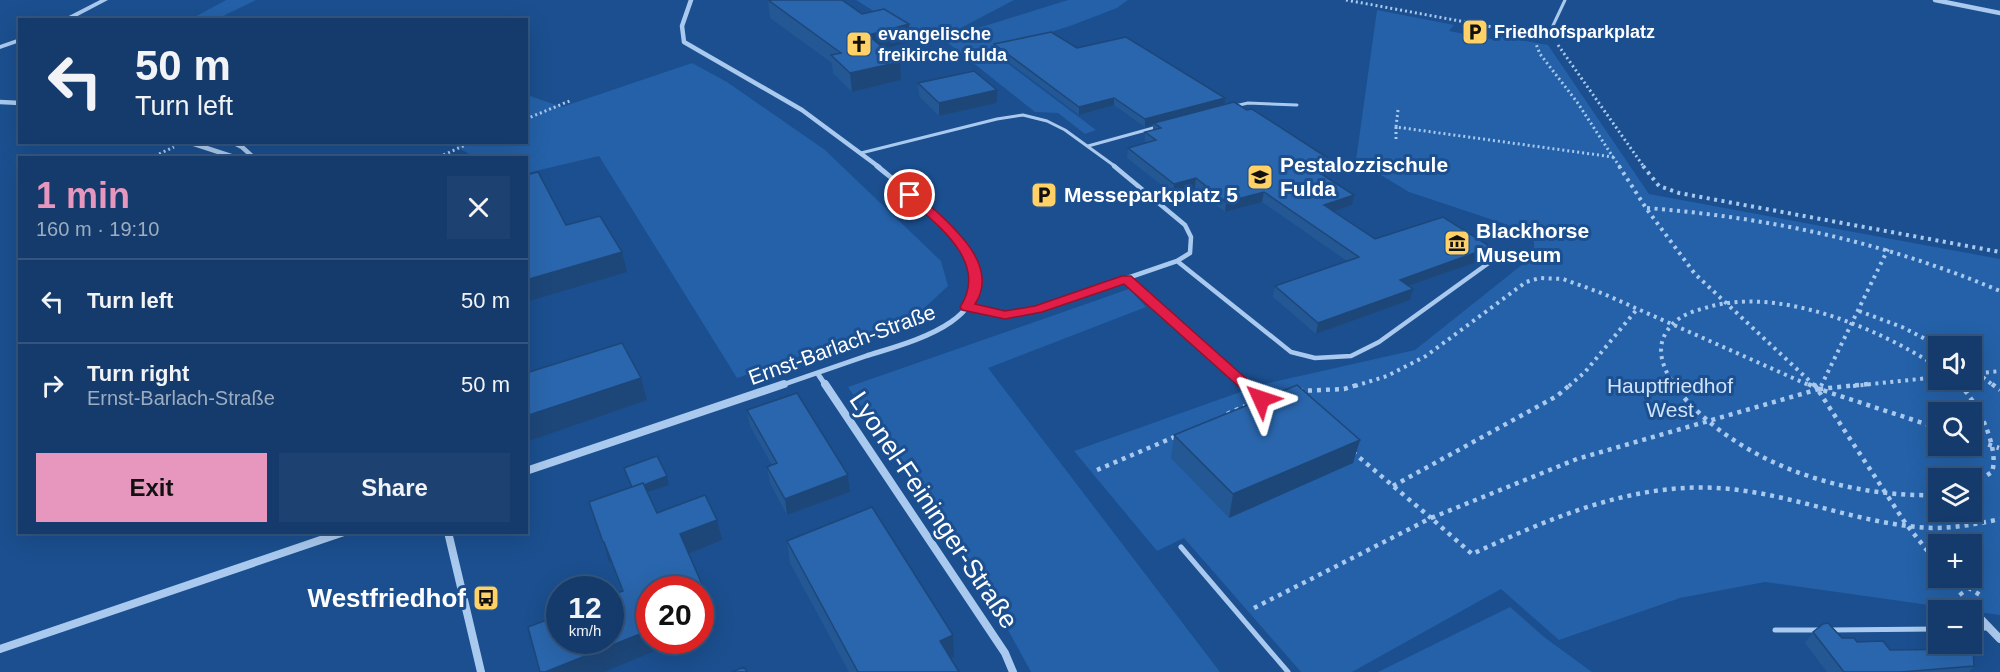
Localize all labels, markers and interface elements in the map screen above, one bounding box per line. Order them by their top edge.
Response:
parking icon: Friedhofsparkplatz [1460,17,1490,47]
place label: Friedhofsparkplatz [1494,22,1655,42]
place label: evangelische freikirche fulda [878,24,1008,65]
church icon: evangelische freikirche fulda [844,29,874,59]
icon: left [36,42,114,120]
text: 50 m [135,42,231,89]
text: Turn left [135,91,233,121]
place label: Pestalozzischule Fulda [1280,153,1448,200]
school or university icon: Pestalozzischule Fulda [1245,162,1275,192]
pin [884,169,935,220]
text: 1 min [36,175,130,216]
button: close [447,176,510,239]
icon: arrive [893,178,926,211]
parking icon: Messeparkplatz 5 [1029,180,1059,210]
place label: Messeparkplatz 5 [1064,183,1238,206]
text: 160 m · 19:10 [36,218,159,240]
place label: Blackhorse Museum [1476,219,1589,266]
museum icon: Blackhorse Museum [1442,228,1472,258]
icon: left [36,285,69,318]
text: Turn left [87,288,173,313]
text: 50 m [461,288,510,313]
street label: Ernst-Barlach-Straße [745,300,938,389]
map controls [1928,336,1982,654]
button: sound [1928,336,1982,390]
text: Turn right [87,361,189,386]
position arrow [1229,367,1293,431]
icon: right [36,369,69,402]
text: 50 m [461,372,510,397]
park label: Hauptfriedhof West [1607,374,1733,421]
street label: Lyonel-Feininger-Straße [843,386,1025,634]
text: Ernst-Barlach-Straße [87,387,275,409]
button: search [1928,402,1982,456]
button: Exit [36,453,267,522]
button: Share [279,453,510,522]
button: layers [1928,468,1982,522]
button: + [1928,534,1982,588]
speed limit sign: 20 [636,576,714,654]
place label: Westfriedhof [308,583,466,613]
bus stop icon: Westfriedhof [471,583,501,613]
text: 12 [568,591,602,624]
button: − [1928,600,1982,654]
text: km/h [569,622,601,639]

